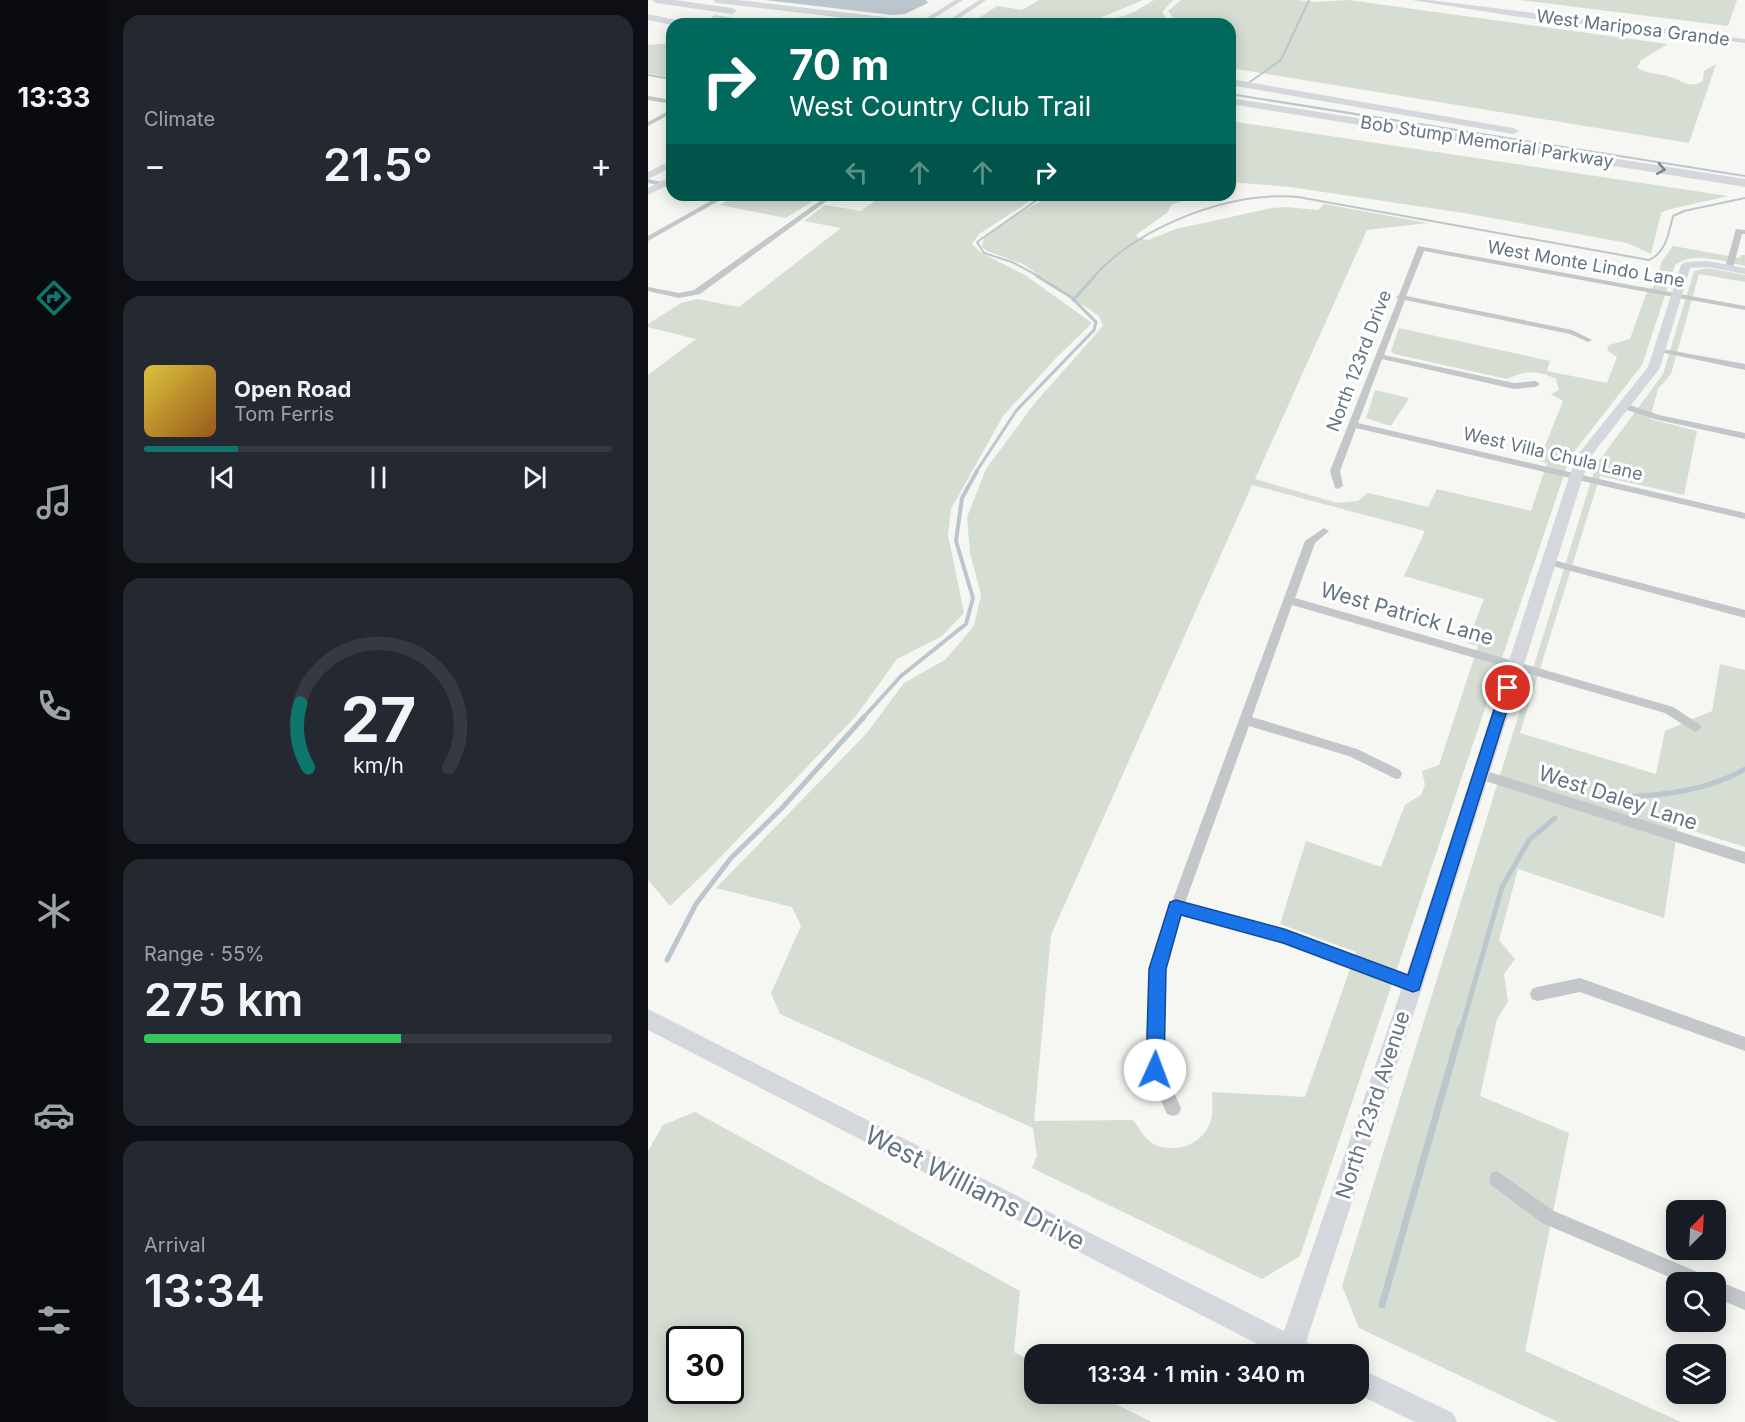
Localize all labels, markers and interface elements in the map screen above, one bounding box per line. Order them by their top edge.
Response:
street label: West Mariposa Grande [1535,5,1731,50]
text: 70 m [789,39,889,90]
icon: right [690,42,768,120]
text: 13:33 [18,81,90,114]
text: West Country Club Trail [789,90,1091,123]
text: Climate [144,107,215,131]
street label: Bob Stump Memorial Parkway [1359,111,1615,172]
text: 21.5° [323,137,433,192]
text: − [144,145,166,185]
text: + [590,145,612,185]
icon: left [840,156,873,189]
icon: ahead [903,156,936,189]
icon: ahead [966,156,999,189]
icon: right [1029,156,1062,189]
one-way arrow [1657,163,1666,175]
street label: West Monte Lindo Lane [1486,236,1686,291]
icon: directions [33,277,75,319]
street label: North 123rd Drive [1322,287,1395,434]
text: Open Road [234,376,351,402]
text: Tom Ferris [234,402,334,426]
street label: West Villa Chula Lane [1461,423,1645,484]
icon: previous [206,461,239,494]
icon: pause [362,461,395,494]
icon: next [518,461,551,494]
icon: music [33,481,75,523]
street label: West Patrick Lane [1318,577,1497,650]
pin [1482,662,1533,713]
icon: arrive [1491,671,1524,704]
text: 27 [340,682,416,757]
icon: phone [33,685,75,727]
text: km/h [353,752,403,778]
street label: West Daley Lane [1536,760,1701,835]
icon: climate [33,890,75,932]
text: Range · 55% [144,942,265,966]
text: 275 km [144,972,303,1027]
street label: North 123rd Avenue [1330,1008,1415,1202]
position arrow [1123,1038,1187,1102]
icon: car [33,1094,75,1136]
street label: West Williams Drive [860,1119,1090,1256]
north arrow [1666,1200,1726,1260]
map controls [1666,1200,1726,1404]
text: Arrival [144,1233,206,1257]
text: 13:34 [144,1263,265,1318]
button: search [1666,1272,1726,1332]
icon: filters [33,1299,75,1341]
speed limit sign: 30 [666,1326,744,1404]
button: layers [1666,1344,1726,1404]
text: 13:34 · 1 min · 340 m [1088,1361,1305,1387]

